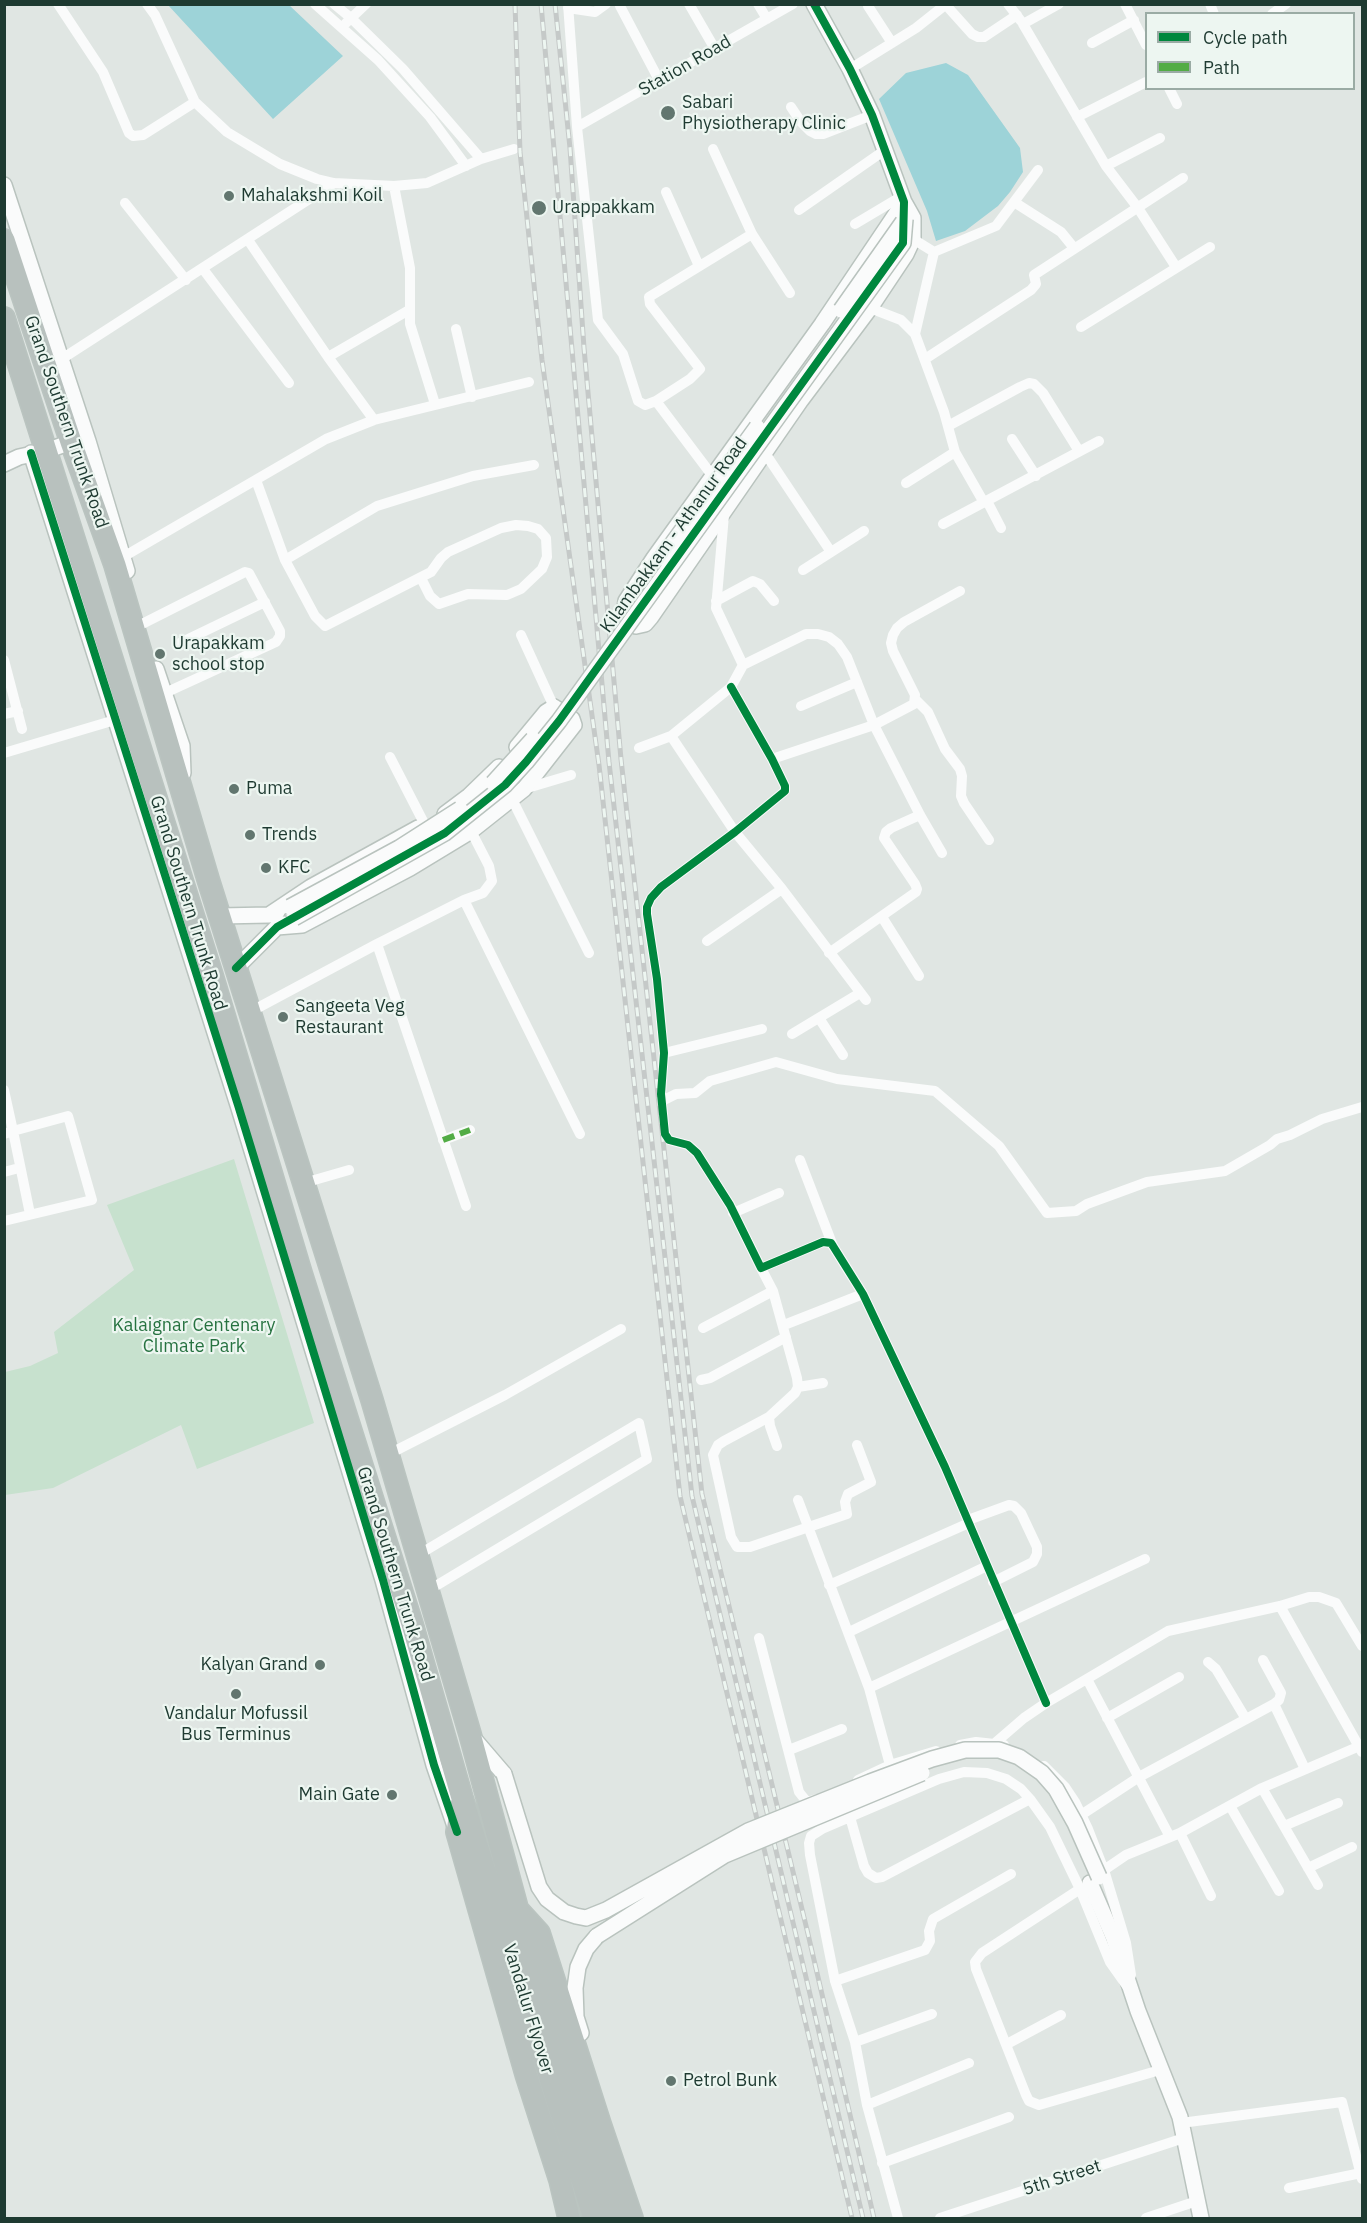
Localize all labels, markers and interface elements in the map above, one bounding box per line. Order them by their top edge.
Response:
legend [1145,12,1355,90]
text: Cycle path [1203,26,1288,49]
street label: Station Road [635,31,735,101]
text: Path [1203,56,1240,79]
place label: Sabari Physiotherapy Clinic [682,92,846,134]
marker: Sabari Physiotherapy Clinic [659,104,677,122]
place label: Mahalakshmi Koil [241,185,383,207]
marker: Mahalakshmi Koil [222,189,236,203]
place label: Urappakkam [552,197,655,219]
marker: Urappakkam [530,199,548,217]
street label: Grand Southern Trunk Road [19,313,113,531]
street label: Kilambakkam - Athanur Road [596,433,752,637]
place label: Urapakkam school stop [172,633,265,676]
marker: Urapakkam school stop [153,647,167,661]
place label: Puma [246,778,292,800]
marker: Puma [227,782,241,796]
street label: Grand Southern Trunk Road [145,793,231,1013]
place label: Trends [262,824,317,846]
marker: Trends [243,828,257,842]
place label: KFC [278,857,310,879]
marker: KFC [259,861,273,875]
place label: Sangeeta Veg Restaurant [295,996,404,1038]
marker: Sangeeta Veg Restaurant [276,1010,290,1024]
park label: Kalaignar Centenary Climate Park [113,1315,275,1358]
street label: Grand Southern Trunk Road [352,1464,438,1684]
place label: Kalyan Grand [200,1654,308,1676]
marker: Kalyan Grand [313,1658,327,1672]
marker: Vandalur Mofussil Bus Terminus [229,1687,243,1701]
place label: Vandalur Mofussil Bus Terminus [164,1703,308,1746]
place label: Main Gate [299,1784,380,1806]
marker: Main Gate [385,1788,399,1802]
street label: Vandalur Flyover [498,1941,558,2077]
place label: Petrol Bunk [683,2070,777,2092]
marker: Petrol Bunk [664,2074,678,2088]
street label: 5th Street [1020,2155,1104,2201]

